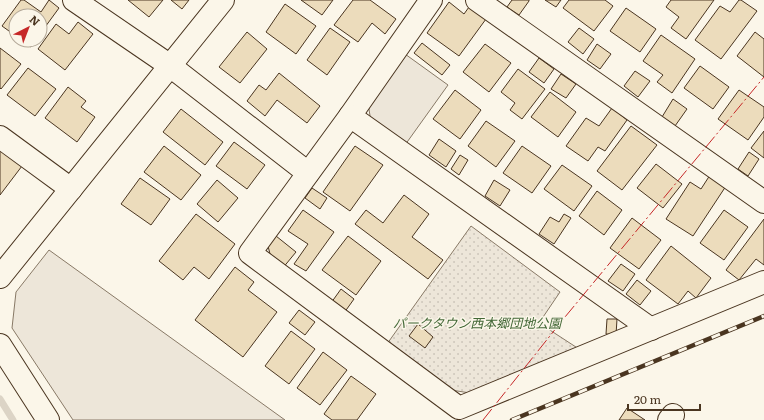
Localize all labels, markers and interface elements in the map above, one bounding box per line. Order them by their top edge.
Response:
north arrow [8,8,48,48]
text: N [27,11,44,29]
park label: パークタウン西本郷団地公園 [393,313,563,332]
scale bar [628,386,700,412]
text: 20 m [634,390,661,408]

